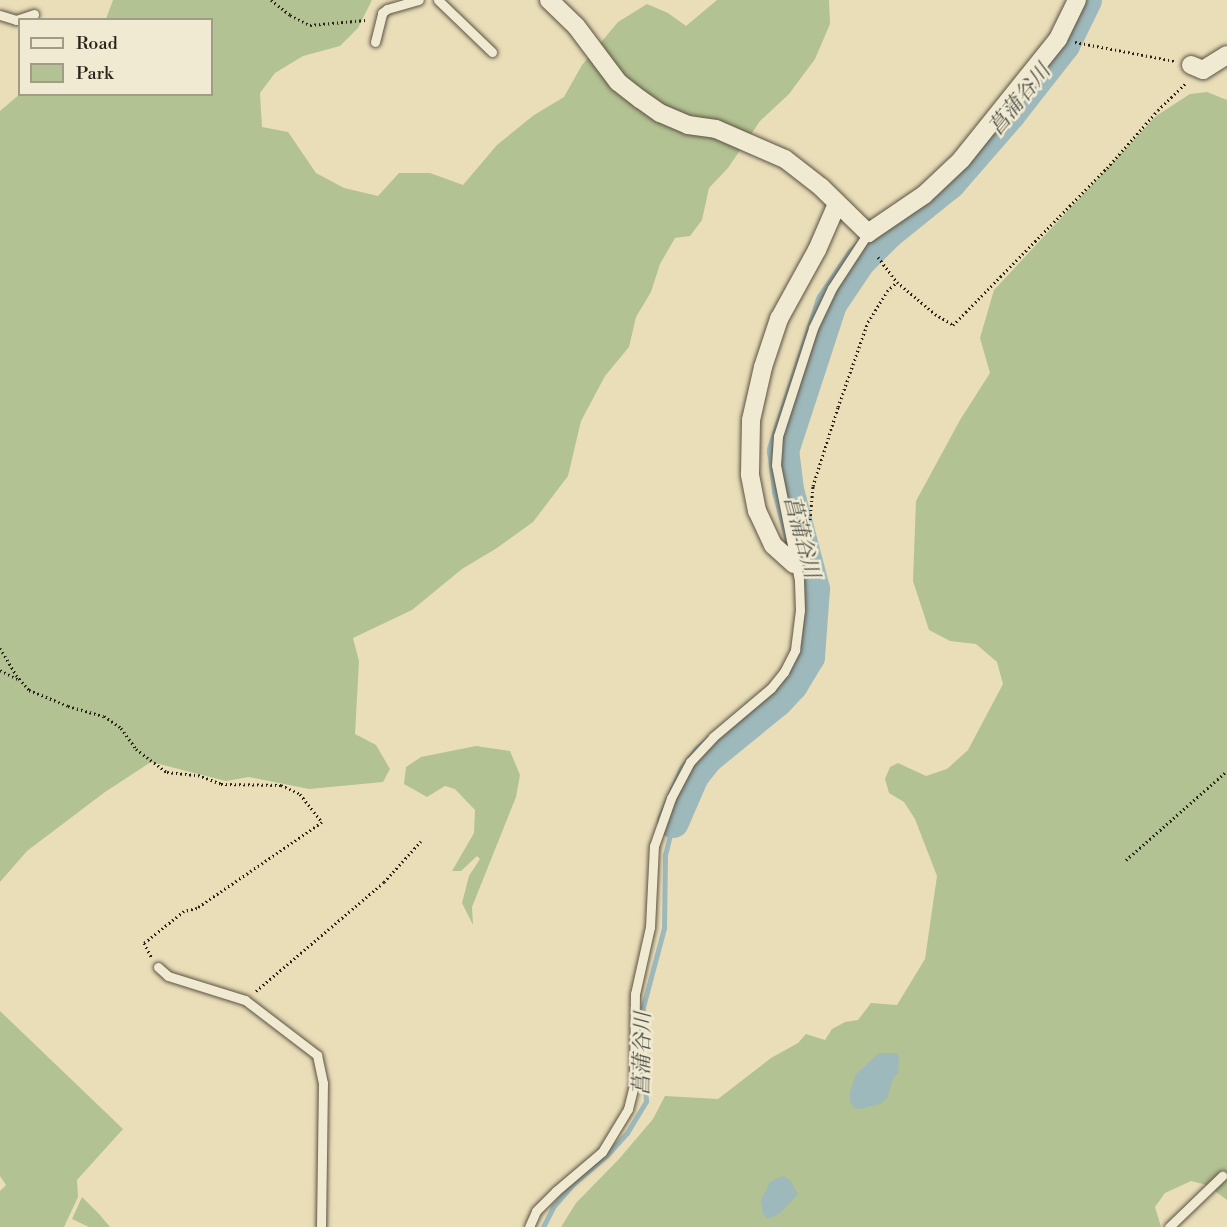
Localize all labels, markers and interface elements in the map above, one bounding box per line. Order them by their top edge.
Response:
legend [18,18,213,96]
text: Road [76,32,118,55]
water label: 菖蒲谷川 [984,59,1056,141]
text: Park [76,62,113,85]
water label: 菖蒲谷川 [778,493,824,581]
water label: 菖蒲谷川 [630,1012,656,1096]

